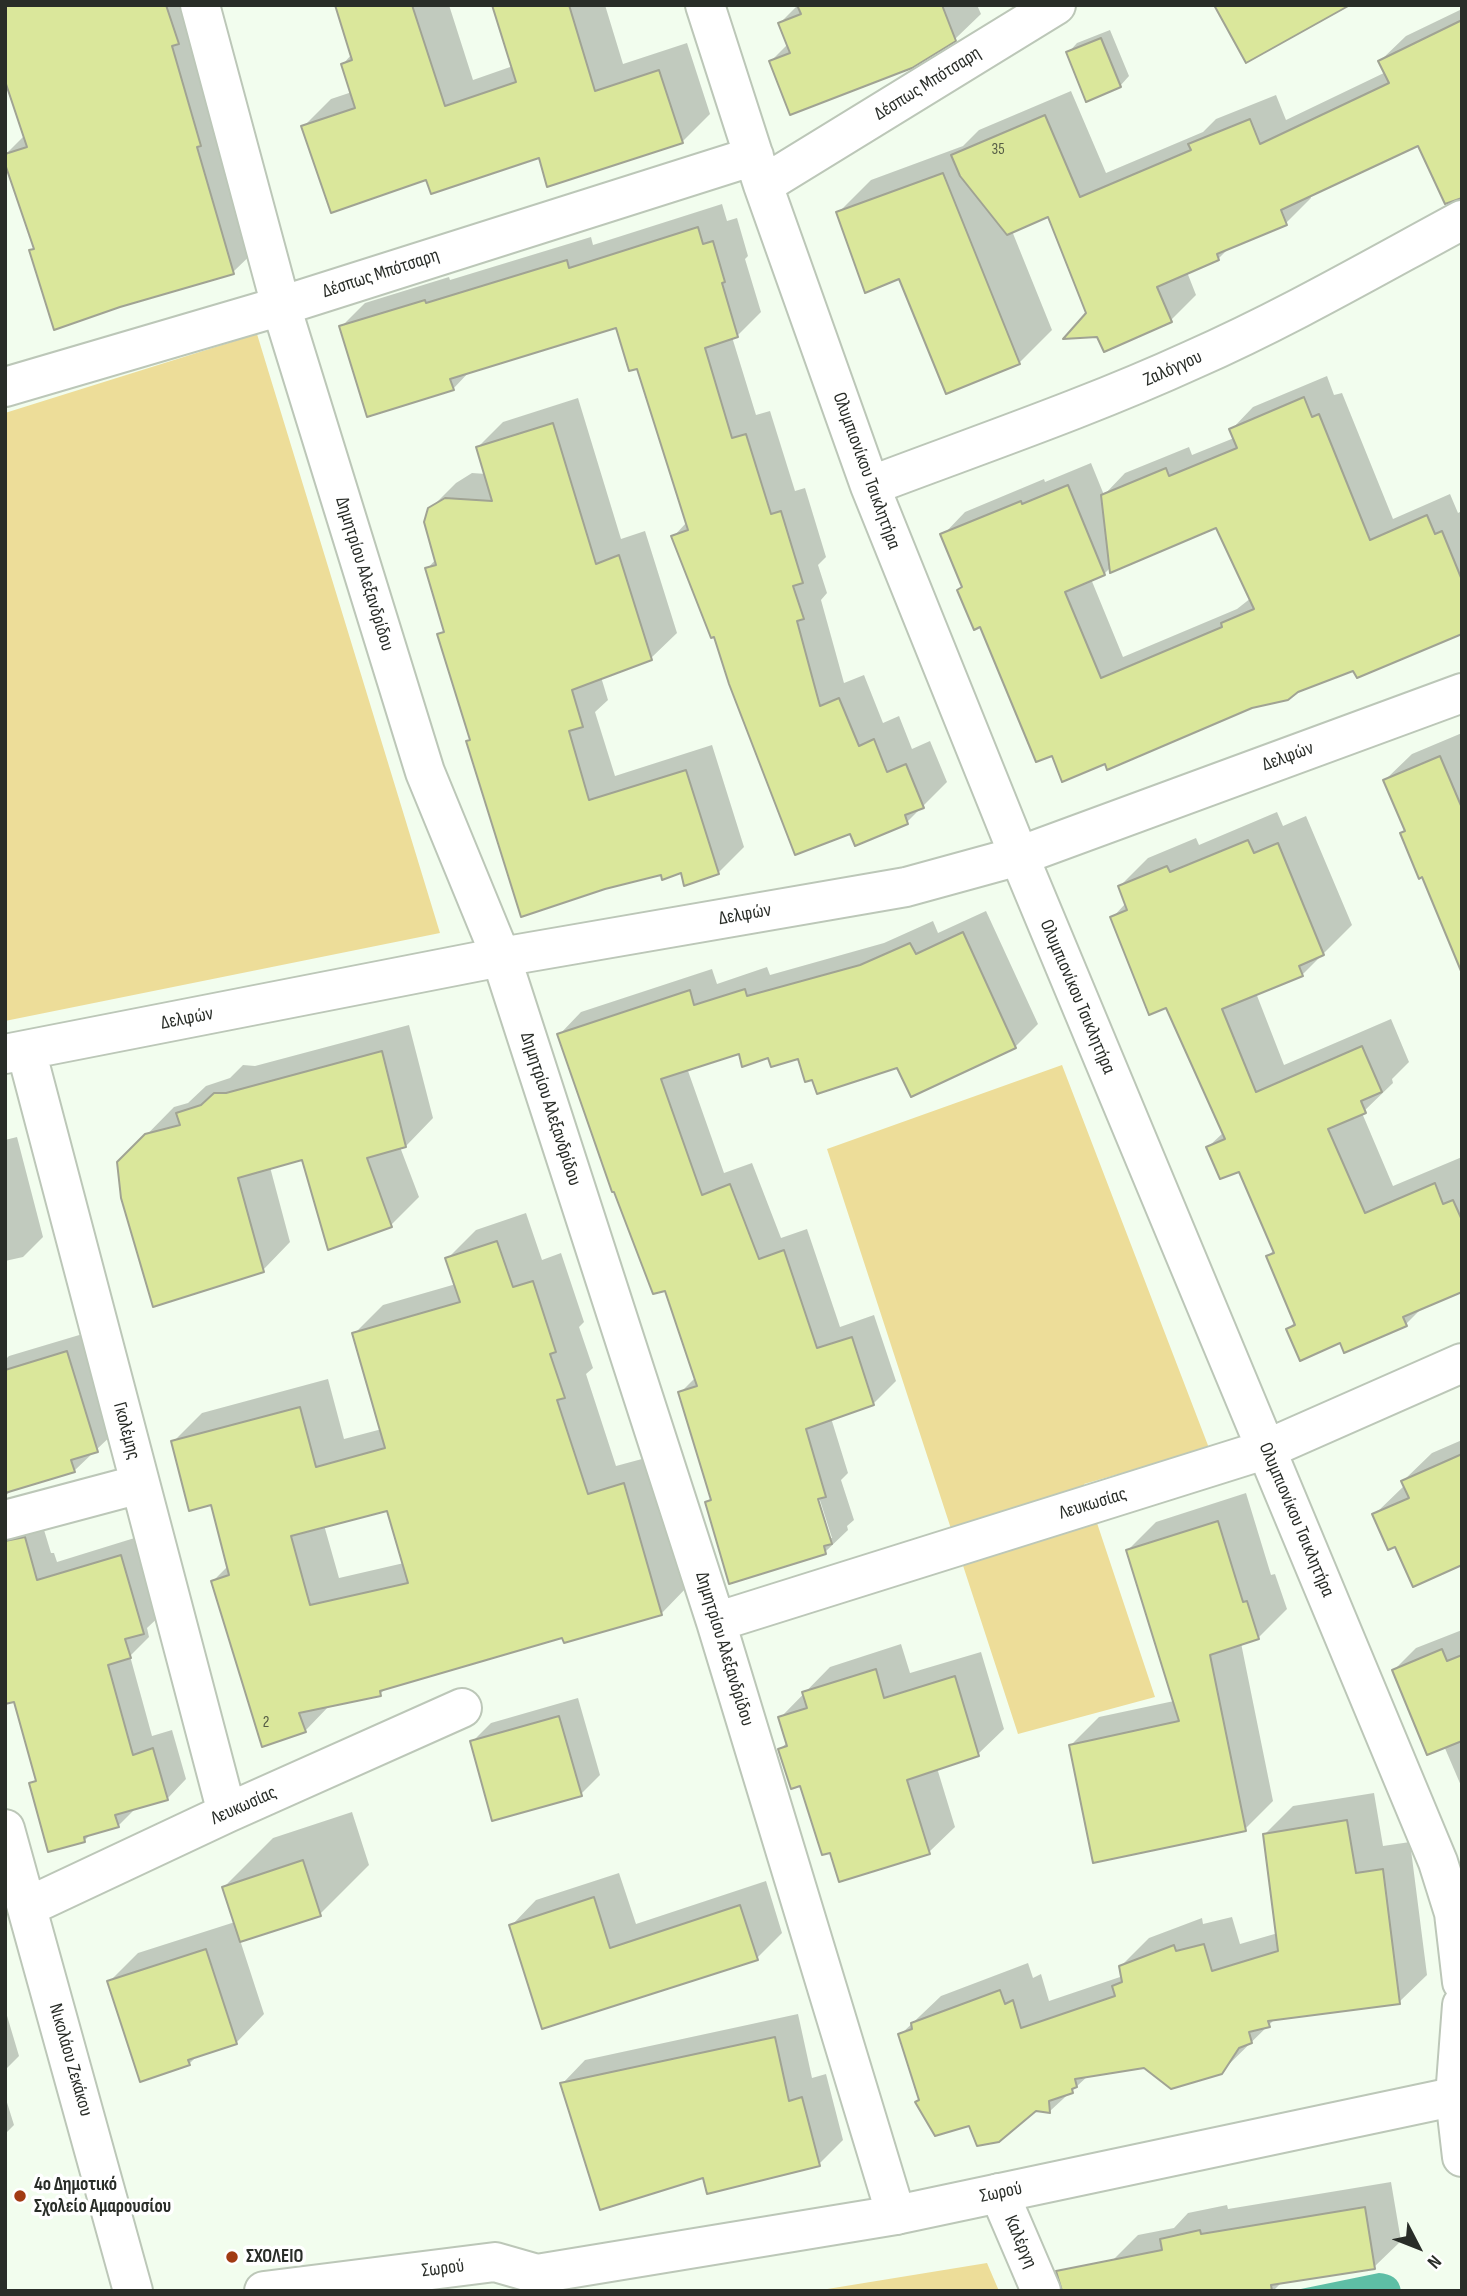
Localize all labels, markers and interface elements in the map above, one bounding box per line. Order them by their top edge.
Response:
street label: Δέσπως Μπότσαρη [871,42,985,126]
house number: 35 [991,140,1005,160]
street label: Δέσπως Μπότσαρη [320,244,442,304]
street label: Ζαλόγγου [1140,346,1206,392]
street label: Ολυμπιονίκου Τσικλητήρα [827,389,905,553]
street label: Δημητρίου Αλεξανδρίδου [330,494,398,654]
street label: Δελφών [1259,737,1317,777]
street label: Δελφών [717,899,773,931]
street label: Ολυμπιονίκου Τσικλητήρα [1034,917,1120,1077]
street label: Δελφών [159,1003,215,1035]
street label: Δημητρίου Αλεξανδρίδου [514,1029,586,1189]
street label: Γκολέμης [107,1400,145,1462]
street label: Ολυμπιονίκου Τσικλητήρα [1253,1440,1339,1600]
street label: Λευκωσίας [1056,1483,1130,1525]
street label: Δημητρίου Αλεξανδρίδου [690,1569,758,1729]
house number: 2 [263,1713,269,1733]
street label: Λευκωσίας [208,1781,280,1831]
street label: Νικολάου Ζεκάκου [43,2001,97,2119]
place label: 4ο Δημοτικό Σχολείο Αμαρουσίου [34,2174,171,2218]
street label: Σωρού [978,2177,1024,2209]
marker: 4ο Δημοτικό Σχολείο Αμαρουσίου [12,2188,28,2204]
street label: Καλέργη [999,2212,1041,2272]
north arrow [1383,2212,1453,2282]
place label: ΣΧΟΛΕΙΟ [246,2246,303,2268]
marker: ΣΧΟΛΕΙΟ [224,2249,240,2265]
text: N [1422,2250,1446,2273]
street label: Σωρού [421,2255,465,2283]

